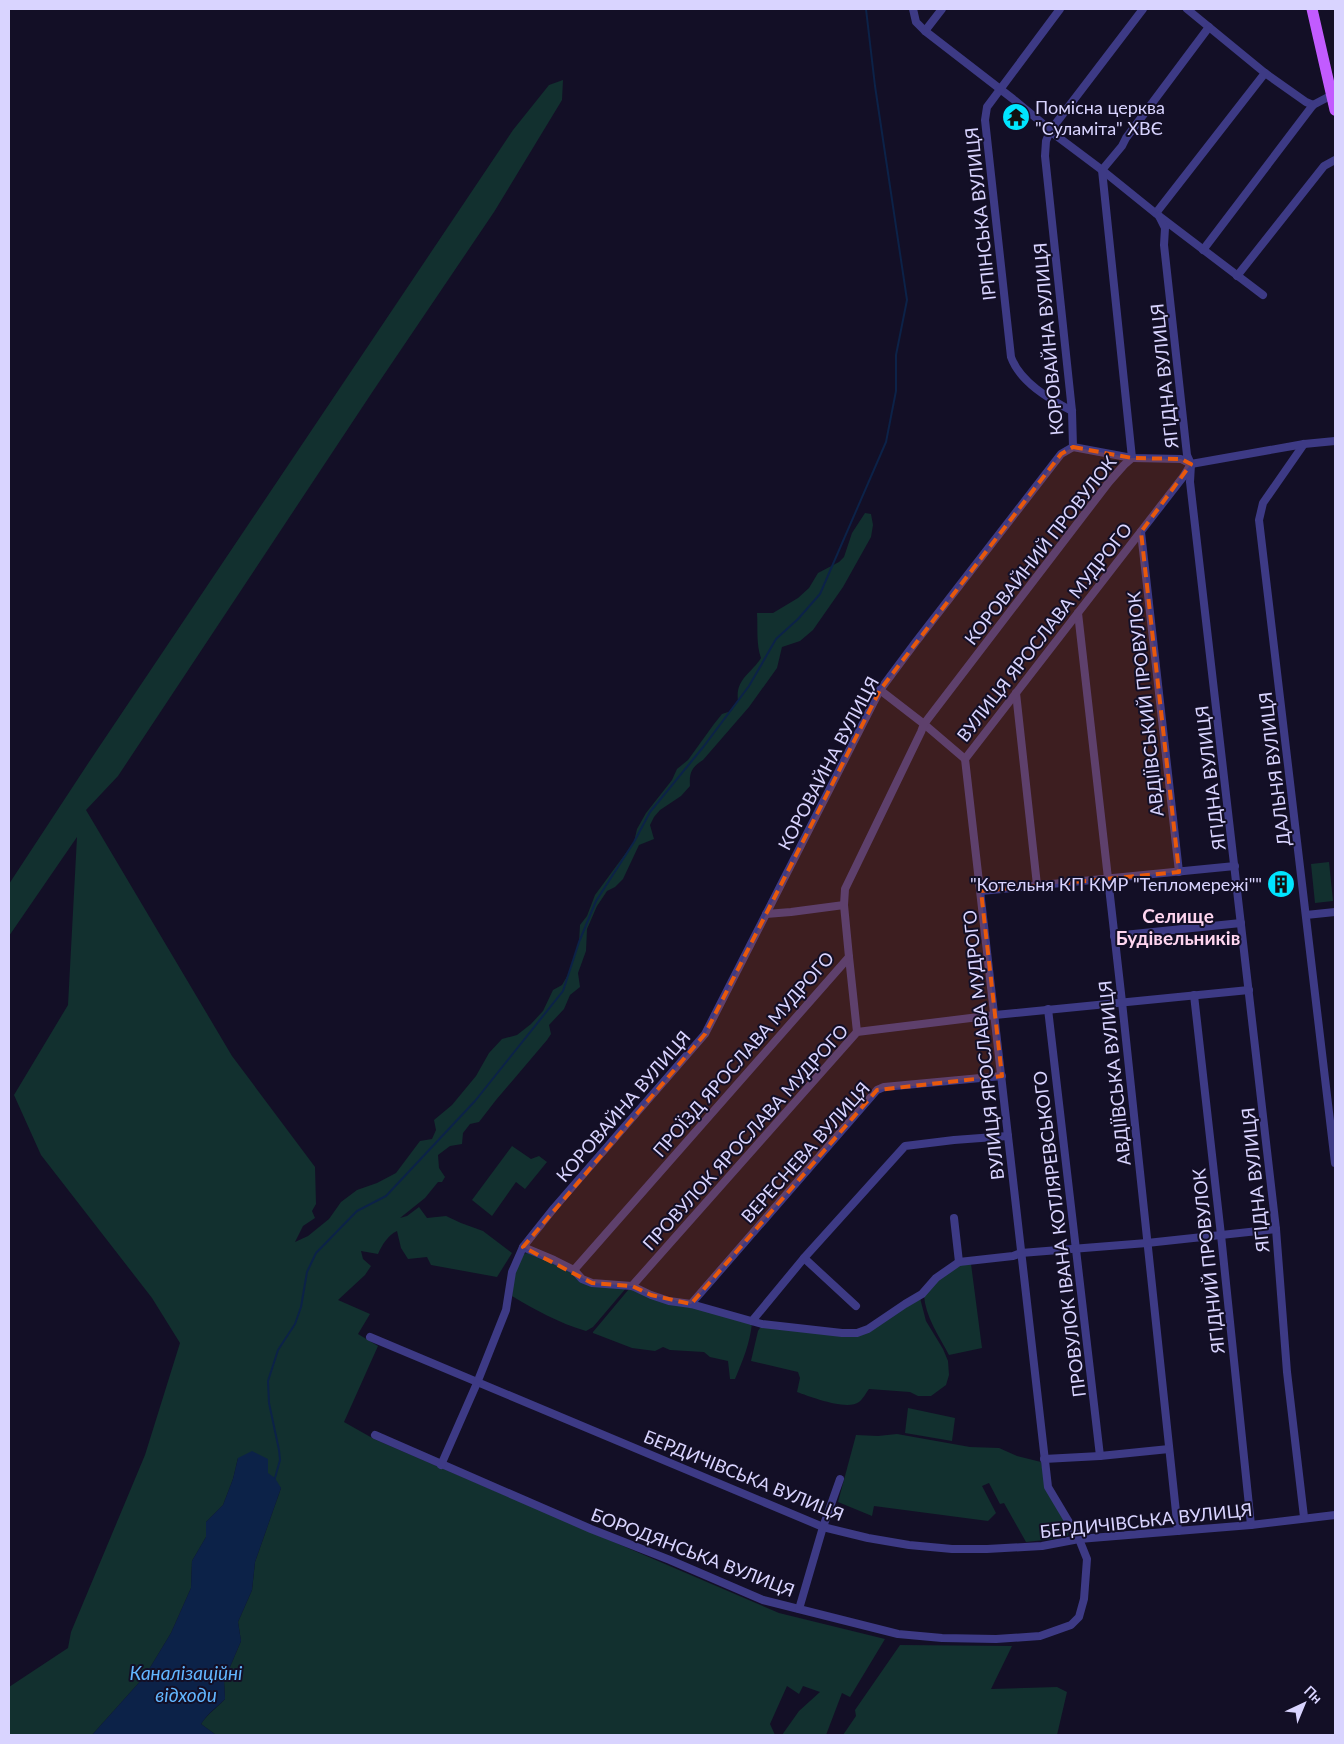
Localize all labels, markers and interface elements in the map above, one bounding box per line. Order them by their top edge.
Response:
place label: Помісна церква "Суламіта" ХВЄ [1035,96,1165,139]
temple icon: Помісна церква "Суламіта" ХВЄ [1001,102,1031,132]
street label: ІРПІНСЬКА ВУЛИЦЯ [960,126,1000,302]
street label: КОРОВАЙНА ВУЛИЦЯ [1029,242,1067,436]
street label: ЯГІДНА ВУЛИЦЯ [1145,302,1183,451]
street label: КОРОВАЙНИЙ ПРОВУЛОК [959,451,1121,649]
street label: ВУЛИЦЯ ЯРОСЛАВА МУДРОГО [952,518,1136,746]
street label: АВДІЇВСЬКИЙ ПРОВУЛОК [1122,590,1168,818]
street label: КОРОВАЙНА ВУЛИЦЯ [773,672,883,854]
street label: ДАЛЬНЯ ВУЛИЦЯ [1254,691,1294,847]
street label: ЯГІДНА ВУЛИЦЯ [1190,704,1230,853]
building icon: "Котельня КП КМР "Тепломережi"" [1266,869,1296,899]
place label: "Котельня КП КМР "Тепломережi"" [970,873,1262,895]
district label: Селище Будівельників [1116,904,1240,949]
street label: ВУЛИЦЯ ЯРОСЛАВА МУДРОГО [958,909,1008,1181]
street label: ПРОЇЗД ЯРОСЛАВА МУДРОГО [648,947,838,1161]
street label: АВДІЇВСЬКА ВУЛИЦЯ [1093,979,1135,1167]
street label: ПРОВУЛОК ЯРОСЛАВА МУДРОГО [638,1019,852,1255]
street label: КОРОВАЙНА ВУЛИЦЯ [551,1026,695,1186]
street label: ПРОВУЛОК ІВАНА КОТЛЯРЕВСЬКОГО [1028,1070,1090,1398]
street label: ВЕРЕСНЕВА ВУЛИЦЯ [736,1077,874,1227]
street label: ЯГІДНА ВУЛИЦЯ [1236,1106,1274,1255]
street label: ЯГІДНИЙ ПРОВУЛОК [1187,1167,1229,1356]
street label: БЕРДИЧІВСЬКА ВУЛИЦЯ [641,1425,847,1525]
street label: БЕРДИЧІВСЬКА ВУЛИЦЯ [1039,1498,1253,1542]
street label: БОРОДЯНСЬКА ВУЛИЦЯ [588,1503,798,1601]
water label: Каналізаційні відходи [130,1661,243,1706]
north arrow [1279,1679,1329,1729]
text: Пн [1301,1682,1326,1707]

